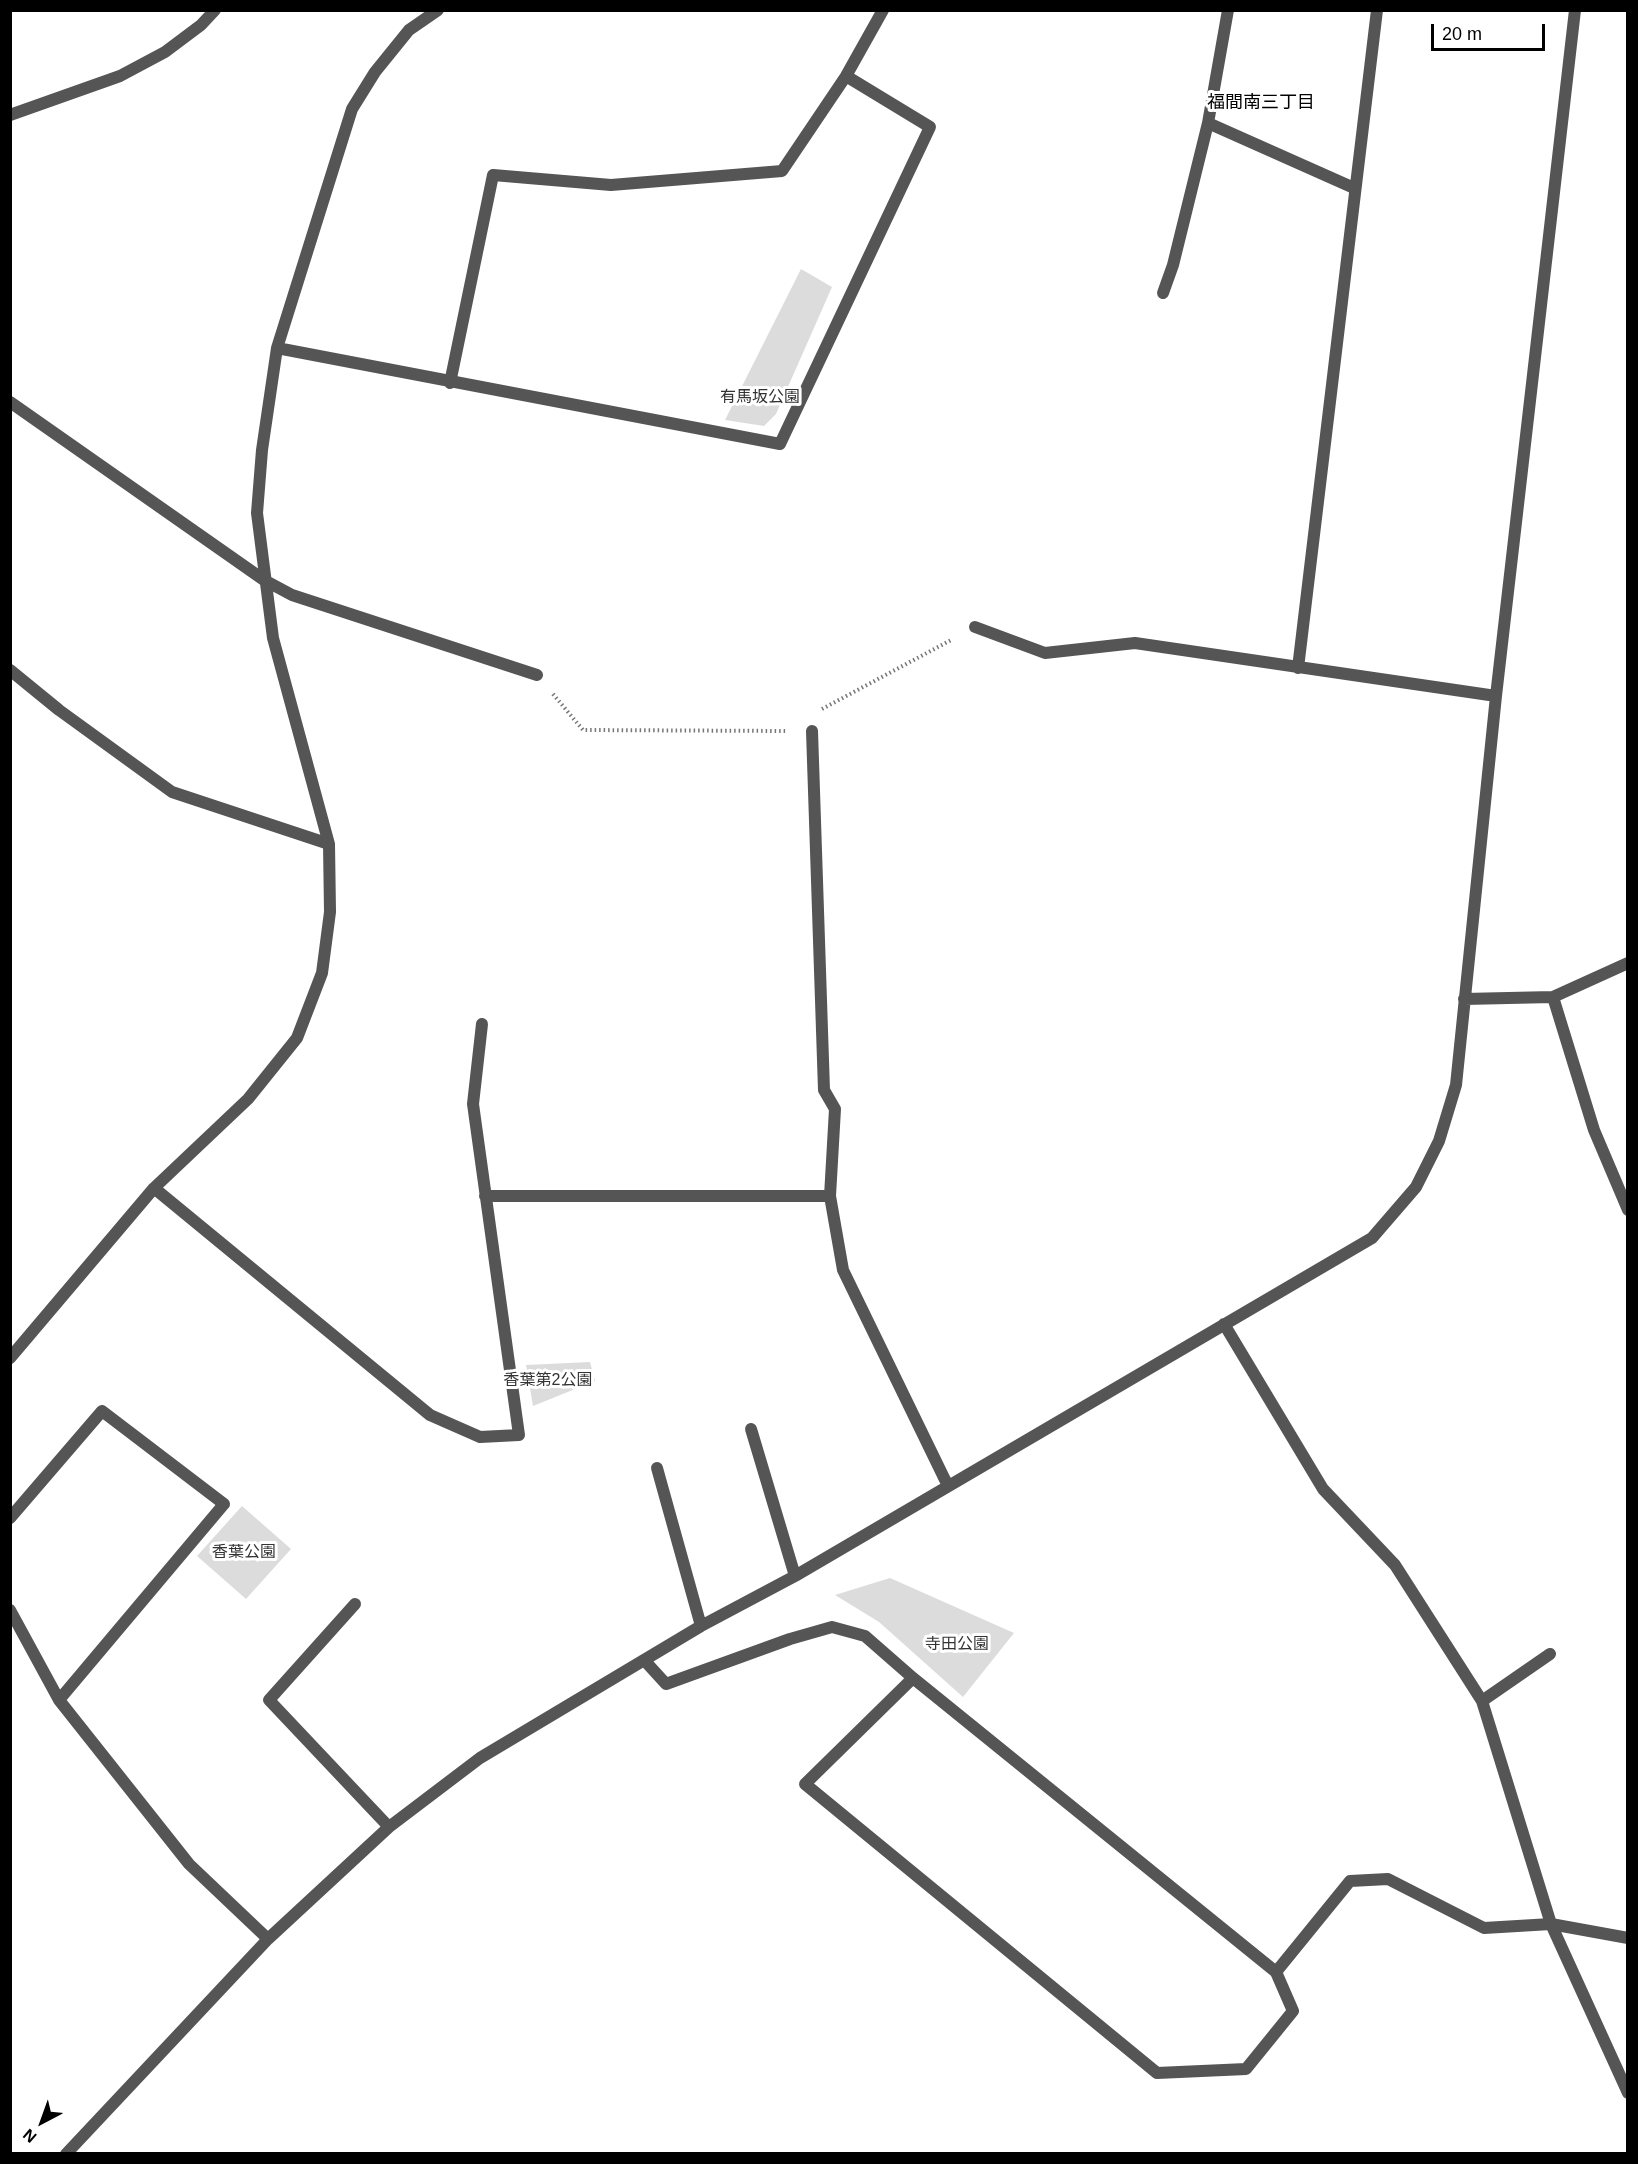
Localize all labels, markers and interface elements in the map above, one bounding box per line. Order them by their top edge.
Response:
scale bar [1434,12,1548,50]
text: 20 m [1442,24,1482,44]
district label: 福間南三丁目 [1207,92,1315,114]
park label: 有馬坂公園 [720,388,800,408]
park label: 香葉第2公園 [504,1371,592,1391]
park label: 香葉公園 [212,1543,276,1563]
park label: 寺田公園 [925,1635,989,1655]
north arrow [12,2092,72,2152]
text: N [20,2126,40,2146]

